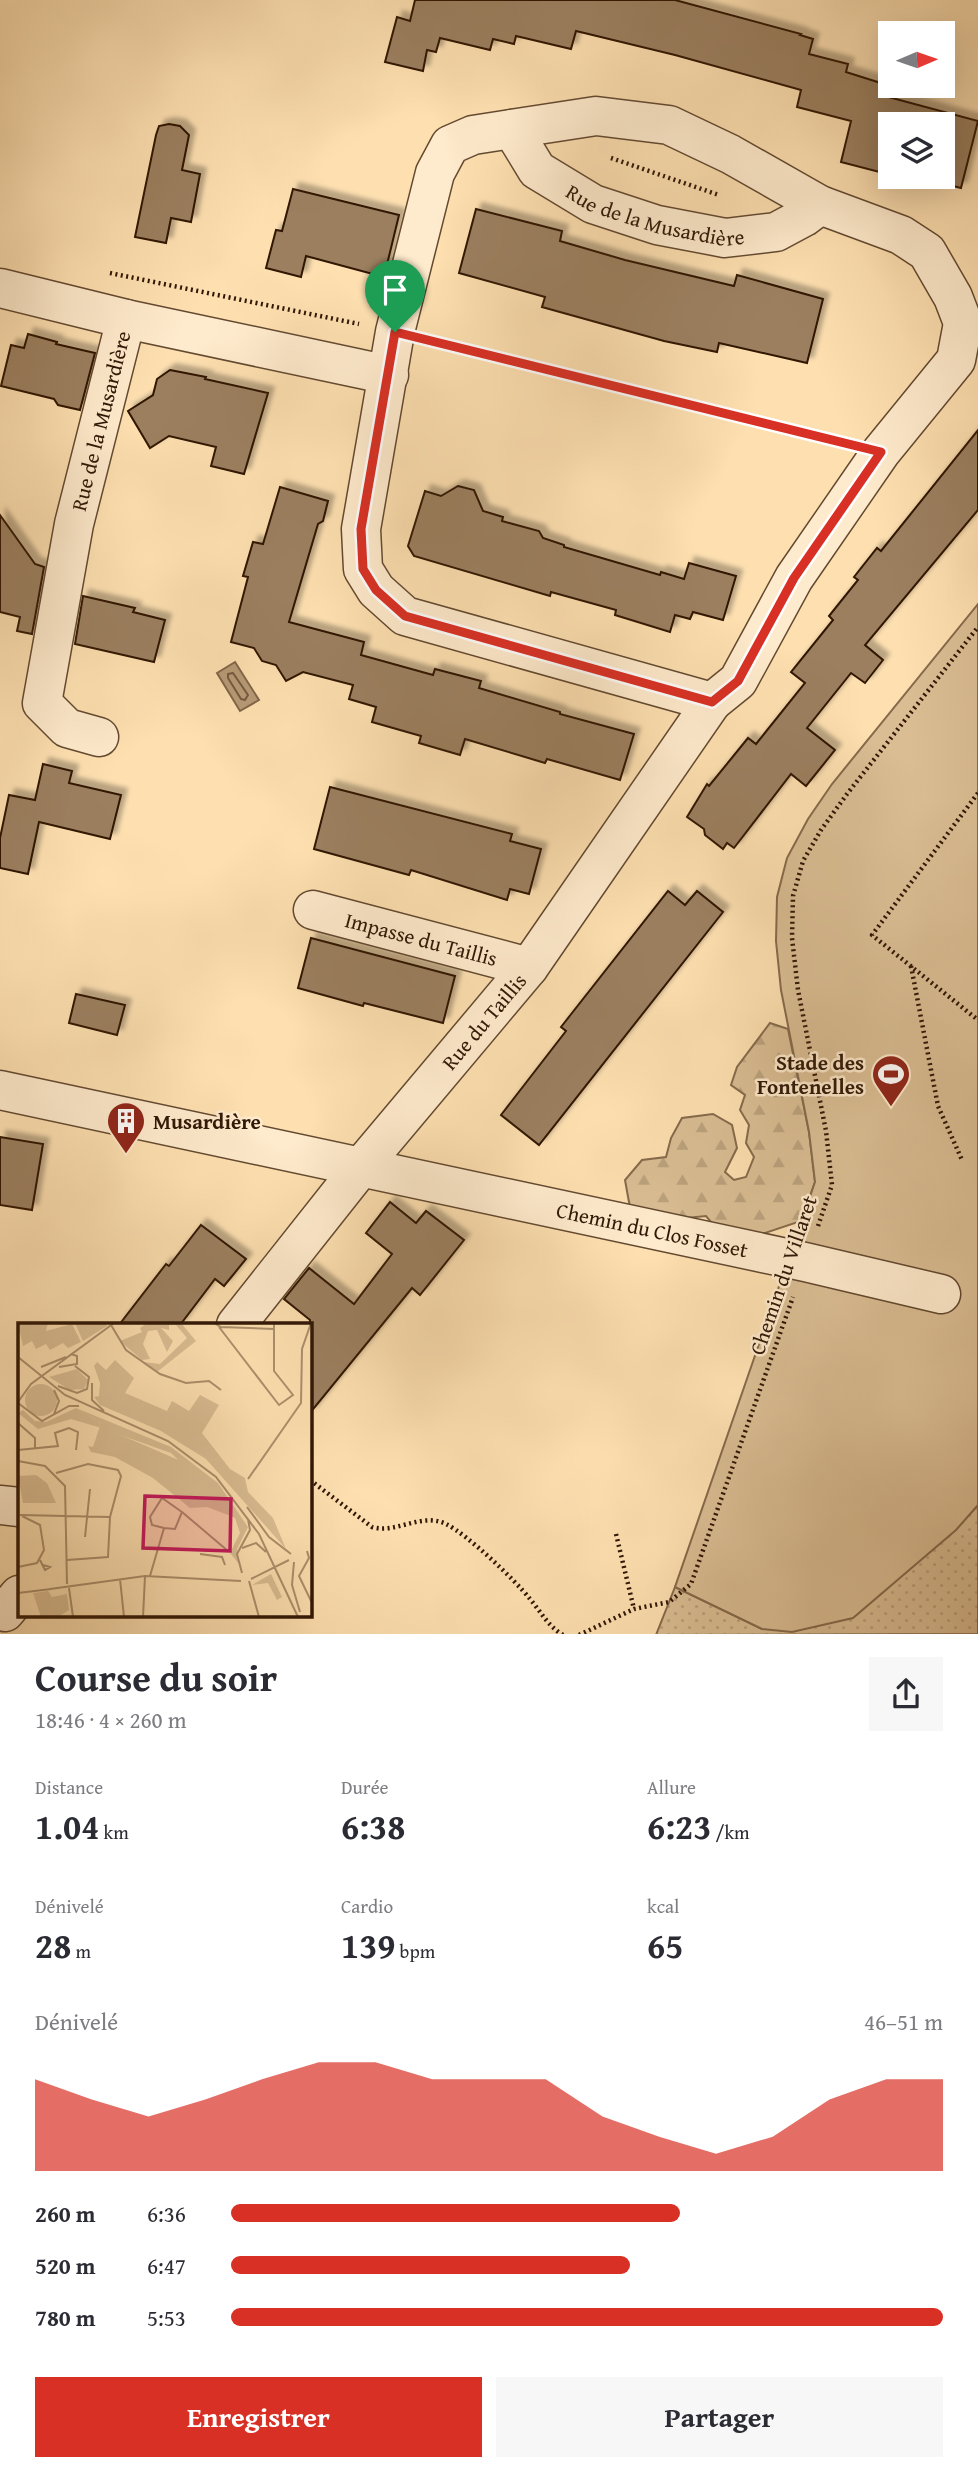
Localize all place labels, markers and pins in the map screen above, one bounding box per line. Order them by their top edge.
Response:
pin [365,260,425,332]
place label: Stade des Fontenelles [757,1047,864,1102]
sports icon: Stade des Fontenelles [870,1053,912,1108]
building icon: Musardière [105,1100,147,1155]
place label: Musardière [153,1106,261,1137]

